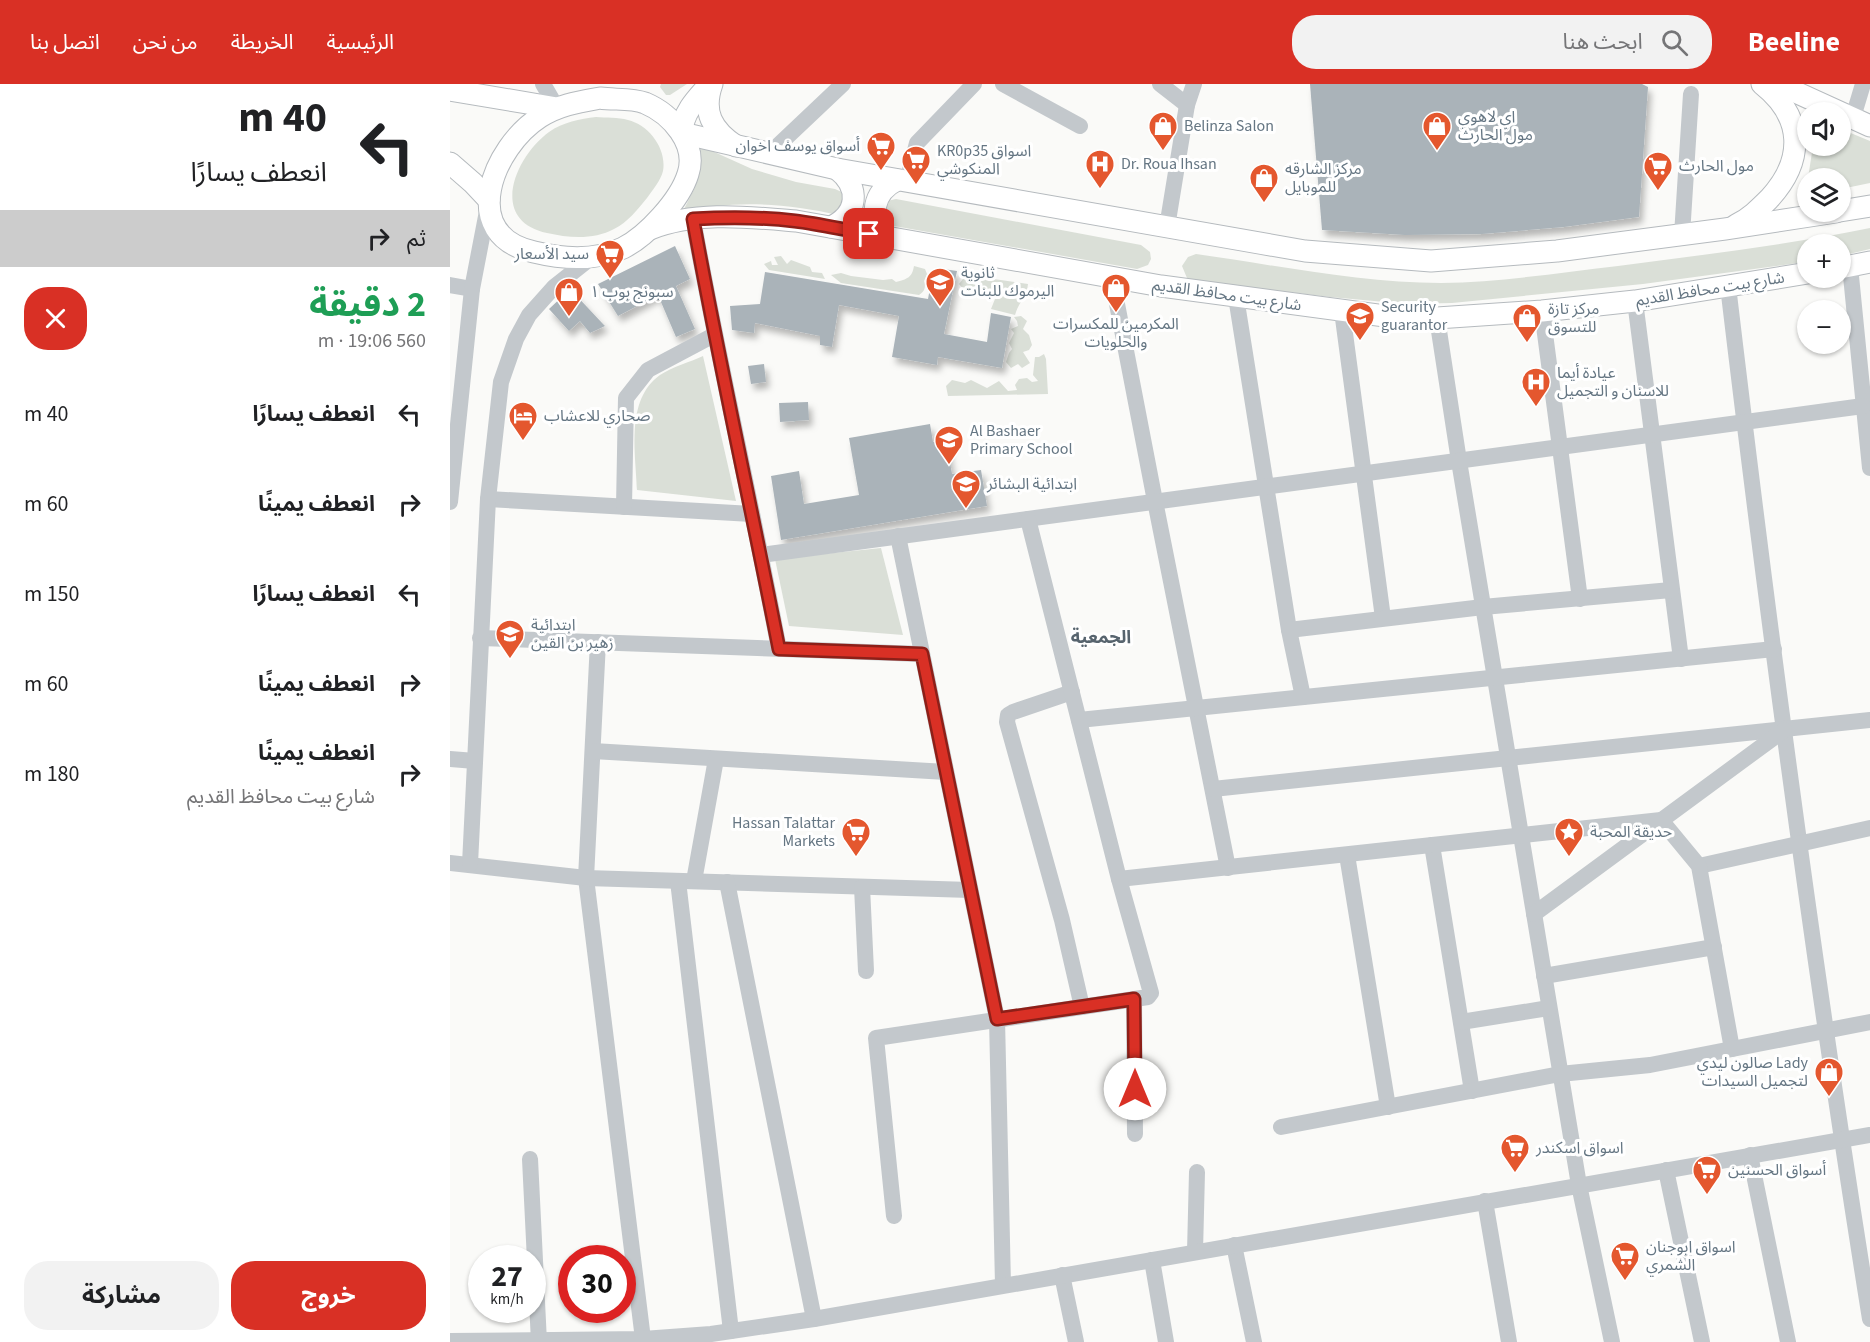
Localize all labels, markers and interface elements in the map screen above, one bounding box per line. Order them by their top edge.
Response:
search box [1292,15,1712,69]
text: Beeline [1748,22,1840,62]
text: ابحث هنا [1563,26,1643,58]
icon: search [1658,26,1691,59]
text: اتصل بنا [30,27,100,57]
text: من نحن [133,27,198,57]
text: الخريطة [231,27,294,57]
text: الرئيسية [327,27,394,57]
text: 40 m [238,88,327,148]
map controls [1797,102,1851,354]
button: sound [1797,102,1851,156]
place label: اي لاهوي مول الحارث [1458,106,1533,146]
icon: left [348,108,426,186]
shop icon: Belinza Salon [1147,110,1179,152]
shop icon: اي لاهوي مول الحارث [1421,110,1453,152]
place label: Belinza Salon [1184,115,1274,137]
supermarket icon: أسواق يوسف اخوان [865,130,897,172]
place label: أسواق يوسف اخوان [736,135,860,157]
place label: KR0p35 اسواق المنكوشي [937,140,1031,181]
supermarket icon: KR0p35 اسواق المنكوشي [900,144,932,186]
hospital icon: Dr. Roua Ihsan [1084,148,1116,190]
supermarket icon: مول الحارث [1642,150,1674,192]
text: انعطف يسارًا [190,153,327,192]
place label: Dr. Roua Ihsan [1121,153,1217,175]
place label: مول الحارث [1679,155,1754,177]
place label: مركز الشارقه للموبايل [1285,158,1362,198]
shop icon: مركز الشارقه للموبايل [1248,162,1280,204]
button: layers [1797,168,1851,222]
pin [843,208,894,259]
icon: arrive [852,217,885,250]
icon: right [362,222,395,255]
text: ثم [407,223,426,255]
button: + [1797,234,1851,288]
supermarket icon: سيد الأسعار [594,238,626,280]
place label: سيد الأسعار [513,243,589,265]
place label: ثانوية اليرموك للبنات [961,262,1054,302]
school or university icon: ثانوية اليرموك للبنات [924,266,956,308]
street label: شارع بيت محافظ القديم [1634,266,1786,313]
shop icon: المكرمين للمكسرات والحلويات [1100,272,1132,314]
street label: شارع بيت محافظ القديم [1151,274,1303,317]
shop icon: سبونج بوب ١ [553,276,585,318]
text: 2 دقيقة [309,279,426,330]
place label: سبونج بوب ١ [590,281,674,304]
button: close [24,287,87,350]
place label: Security guarantor [1381,296,1448,336]
place label: مركز تازة للتسوق [1548,298,1599,338]
school or university icon: Security guarantor [1344,300,1376,342]
button: − [1797,300,1851,354]
shop icon: مركز تازة للتسوق [1511,302,1543,344]
place label: المكرمين للمكسرات والحلويات [1053,313,1179,353]
text: 560 m · 19:06 [318,327,426,355]
place label: عيادة أيما للاسنان و التجميل [1557,362,1669,402]
hospital icon: عيادة أيما للاسنان و التجميل [1520,366,1552,408]
text: 40 m [24,398,69,430]
text: انعطف يسارًا [252,398,375,430]
icon: left [393,398,426,431]
hotel icon: صحاري للاعشاب [507,400,539,442]
place label: صحاري للاعشاب [544,405,650,428]
place label: Al Bashaer Primary School [970,420,1072,460]
school or university icon: Al Bashaer Primary School [933,424,965,466]
school or university icon: ابتدائية البشائر [950,468,982,510]
place label: ابتدائية البشائر [986,473,1077,495]
text: 60 m [24,488,69,520]
text: انعطف يمينًا [258,488,375,520]
icon: right [393,488,426,521]
text: 150 m [24,578,79,610]
text: انعطف يسارًا [252,578,375,610]
icon: left [393,578,426,611]
place label: ابتدائية زهير بن القين [531,614,614,654]
school or university icon: ابتدائية زهير بن القين [494,618,526,660]
district label: الجمعية [1071,625,1131,650]
text: 60 m [24,668,69,700]
text: انعطف يمينًا [258,668,375,700]
icon: right [393,668,426,701]
text: انعطف يمينًا [258,737,375,769]
text: 180 m [24,758,79,790]
icon: right [393,758,426,791]
text: شارع بيت محافظ القديم [187,783,375,811]
place label: Hassan Talattar Markets [732,812,835,852]
supermarket icon: Hassan Talattar Markets [840,816,872,858]
place icon: حديقة المحبة [1553,816,1585,858]
place label: حديقة المحبة [1590,821,1672,843]
place label: صالون ليدي Lady لتجميل السيدات [1697,1052,1809,1092]
shop icon: صالون ليدي Lady لتجميل السيدات [1813,1056,1845,1098]
position arrow [1103,1057,1167,1121]
supermarket icon: اسواق اسكندر [1499,1132,1531,1174]
place label: اسواق اسكندر [1535,1137,1624,1159]
supermarket icon: أسواق الحسنين [1691,1154,1723,1196]
place label: أسواق الحسنين [1728,1159,1826,1181]
place label: اسواق ابوجنان الشمري [1646,1236,1736,1277]
supermarket icon: اسواق ابوجنان الشمري [1609,1240,1641,1282]
speed limit sign: 30 [558,1245,636,1323]
text: 27 [491,1255,523,1298]
button: مشاركة [24,1261,219,1330]
button: خروج [231,1261,426,1330]
text: km/h [490,1289,524,1310]

